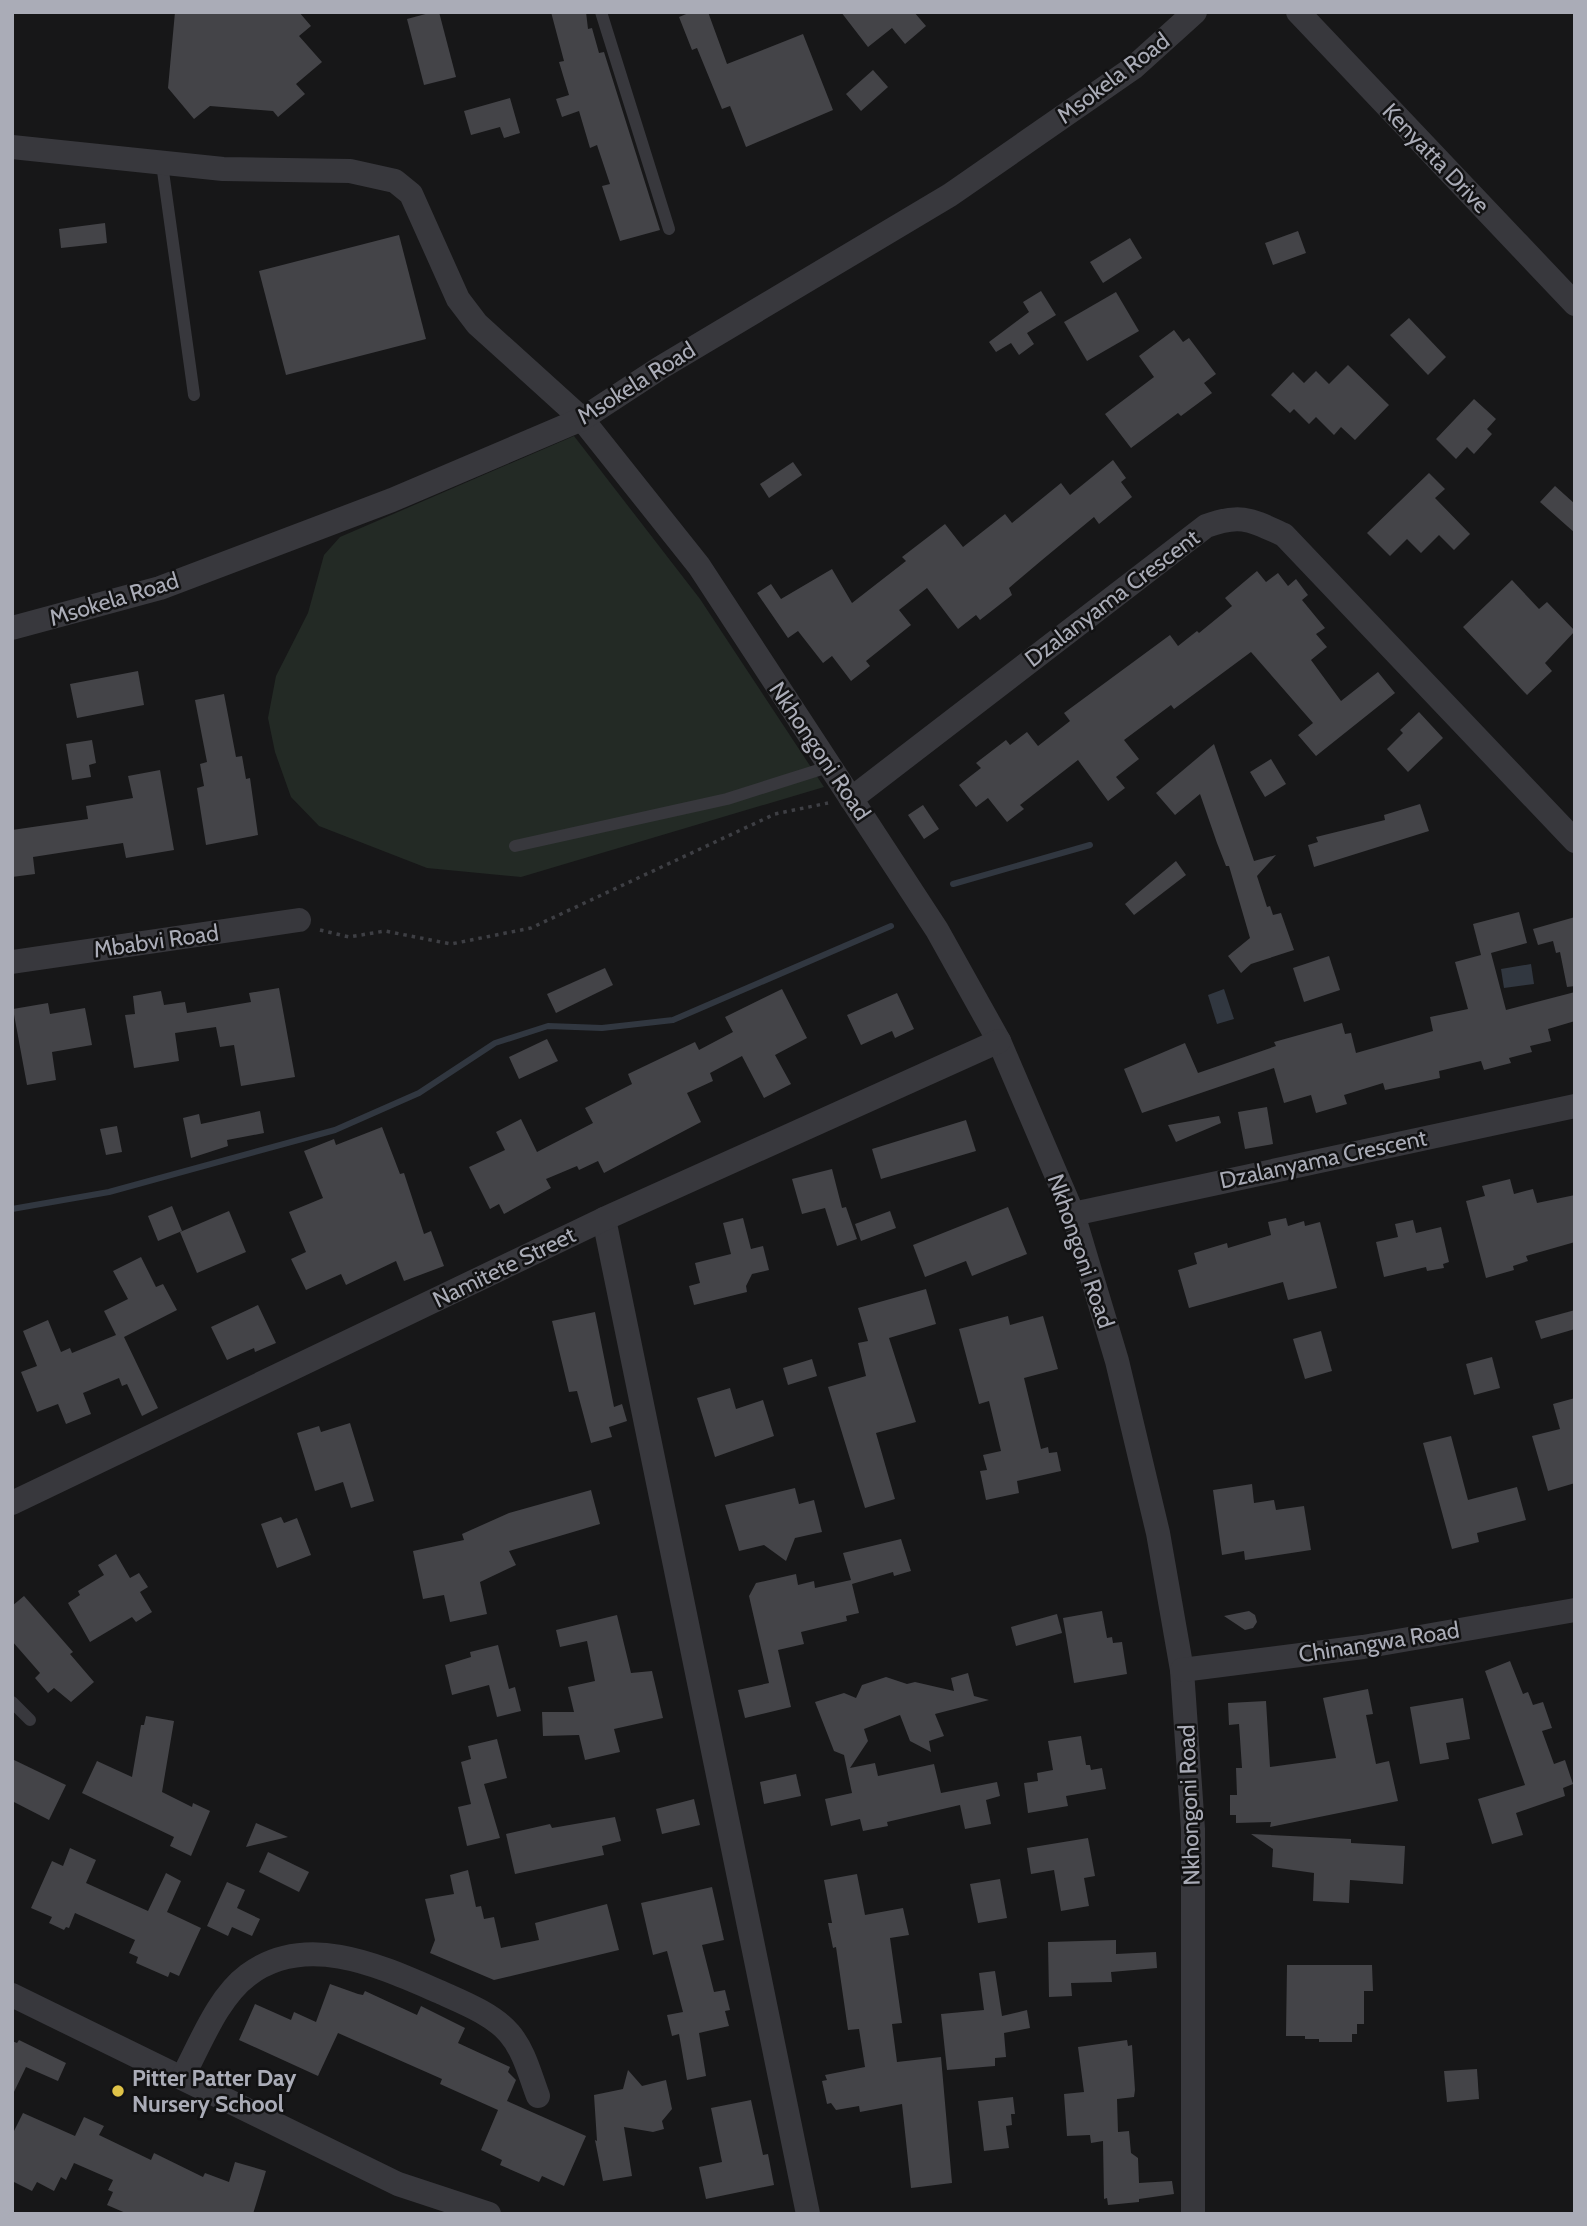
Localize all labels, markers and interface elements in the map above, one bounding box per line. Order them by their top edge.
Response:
street label: Msokela Road [1051,27,1175,129]
street label: Kenyatta Drive [1377,97,1496,219]
street label: Msokela Road [572,336,700,430]
street label: Dzalanyama Crescent [1019,523,1205,673]
street label: Msokela Road [46,566,182,632]
street label: Nkhongoni Road [763,676,877,826]
street label: Mbabvi Road [92,918,220,964]
street label: Dzalanyama Crescent [1217,1123,1429,1195]
street label: Nkhongoni Road [1042,1170,1120,1332]
street label: Namitete Street [428,1220,580,1314]
street label: Chinangwa Road [1297,1615,1461,1669]
street label: Nkhongoni Road [1172,1724,1206,1886]
place label: Pitter Patter Day Nursery School [132,2064,297,2118]
marker: Pitter Patter Day Nursery School [110,2083,126,2099]

